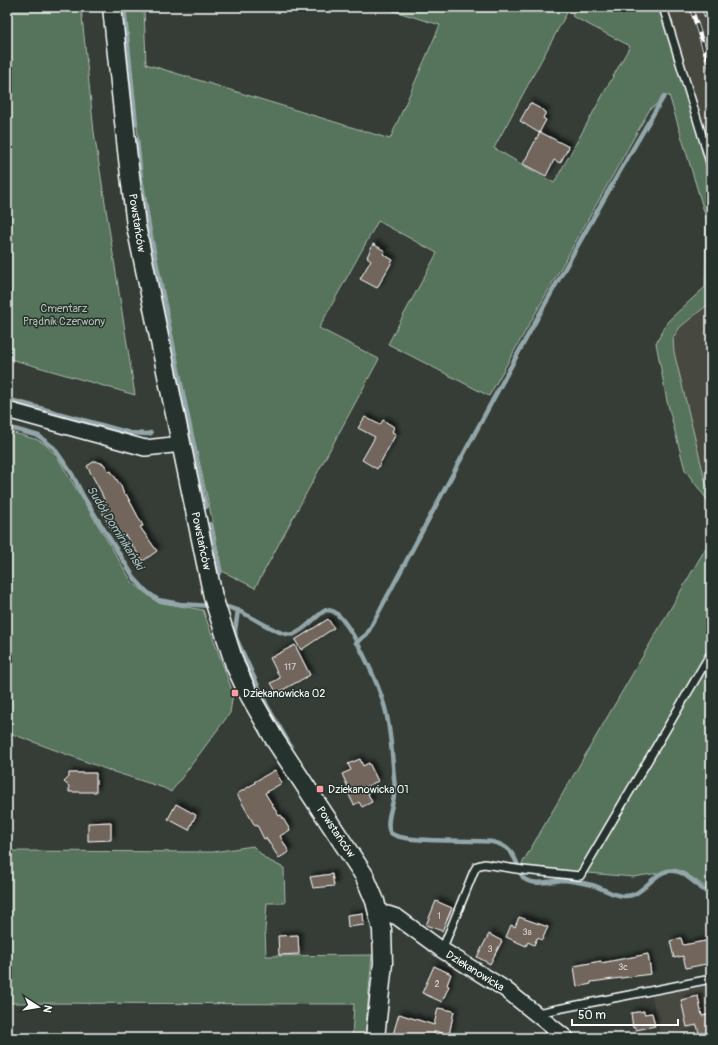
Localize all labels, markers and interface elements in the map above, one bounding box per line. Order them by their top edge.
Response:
street label: Powstańców [126,193,148,254]
park label: Cmentarz Prądnik Czerwony [23,302,105,328]
water label: Sudół Dominikański [83,483,148,574]
street label: Powstańców [188,511,214,572]
house number: 117 [284,662,296,673]
place label: Dziekanowicka 02 [243,687,325,700]
marker: Dziekanowicka 02 [230,688,240,698]
place label: Dziekanowicka 01 [328,783,409,796]
marker: Dziekanowicka 01 [315,784,325,794]
street label: Powstańców [314,804,358,861]
house number: 1 [437,911,441,922]
house number: 3a [522,927,532,938]
house number: 3 [487,944,493,955]
street label: Dziekanowicka [443,948,507,994]
house number: 3c [618,962,628,973]
house number: 2 [434,979,440,990]
north arrow [18,987,58,1027]
scale bar [572,1001,678,1027]
text: N [40,1004,54,1015]
text: 50 m [578,1008,606,1023]

